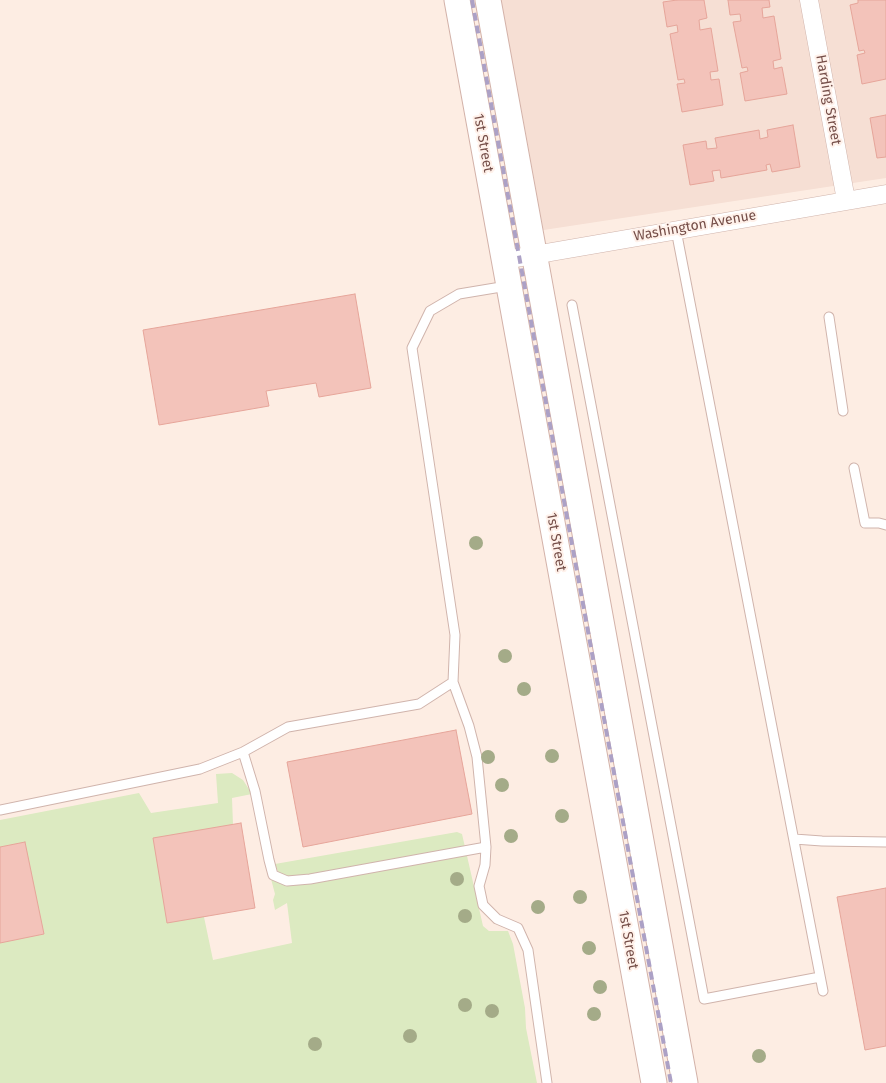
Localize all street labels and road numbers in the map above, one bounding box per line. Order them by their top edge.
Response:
street label: Harding Street [812,53,844,147]
street label: 1st Street [470,112,496,174]
street label: Washington Avenue [632,207,758,245]
street label: 1st Street [543,511,569,573]
street label: 1st Street [615,909,641,971]

